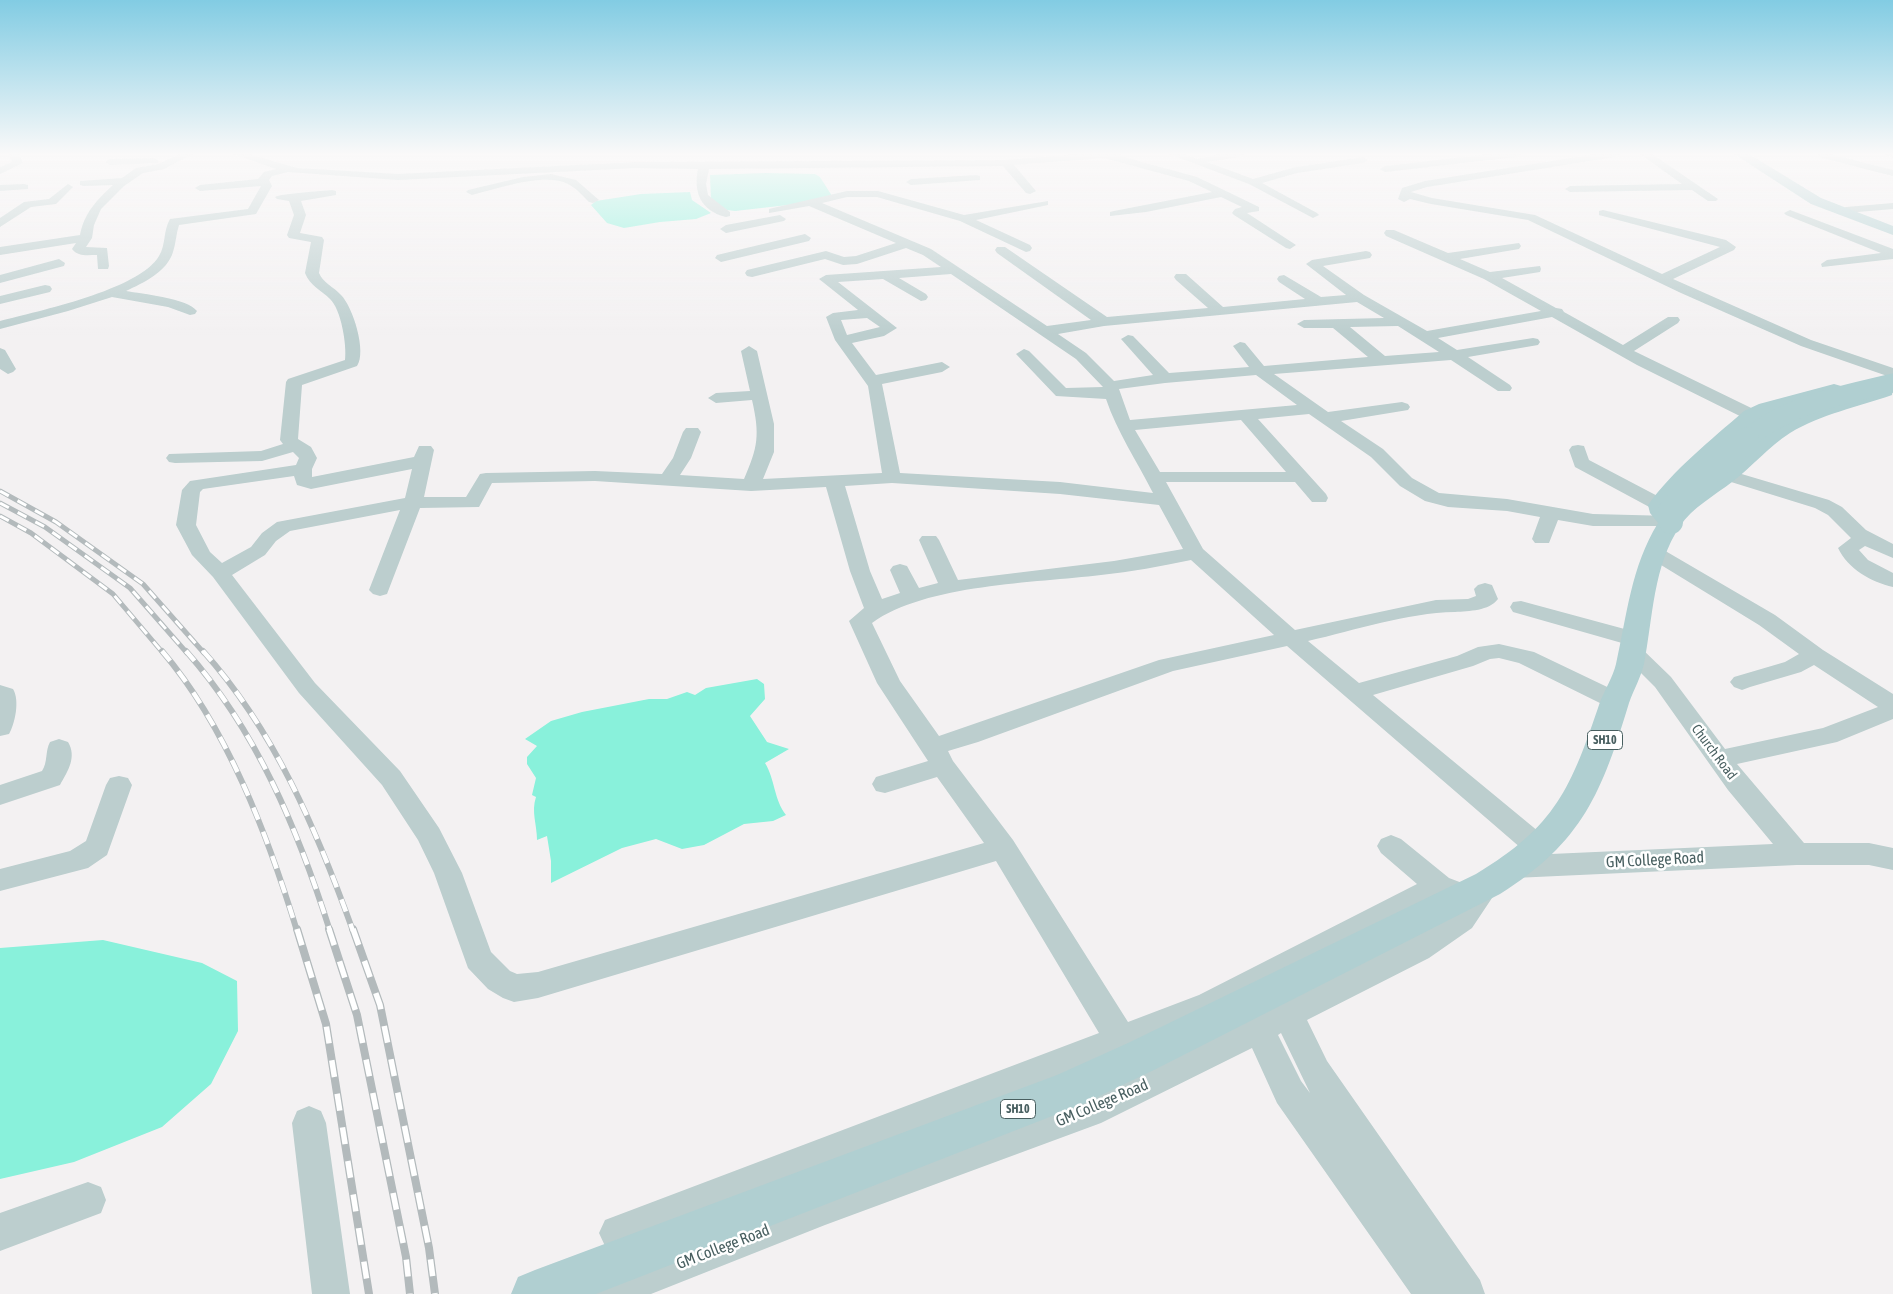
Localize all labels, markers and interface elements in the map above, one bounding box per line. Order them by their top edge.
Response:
street label: Church Road [1688,721,1740,783]
road number: SH10 [1588,730,1622,750]
street label: GM College Road [1605,848,1705,872]
street label: GM College Road [1053,1075,1151,1131]
road number: SH10 [1000,1100,1036,1118]
street label: GM College Road [674,1220,772,1274]

